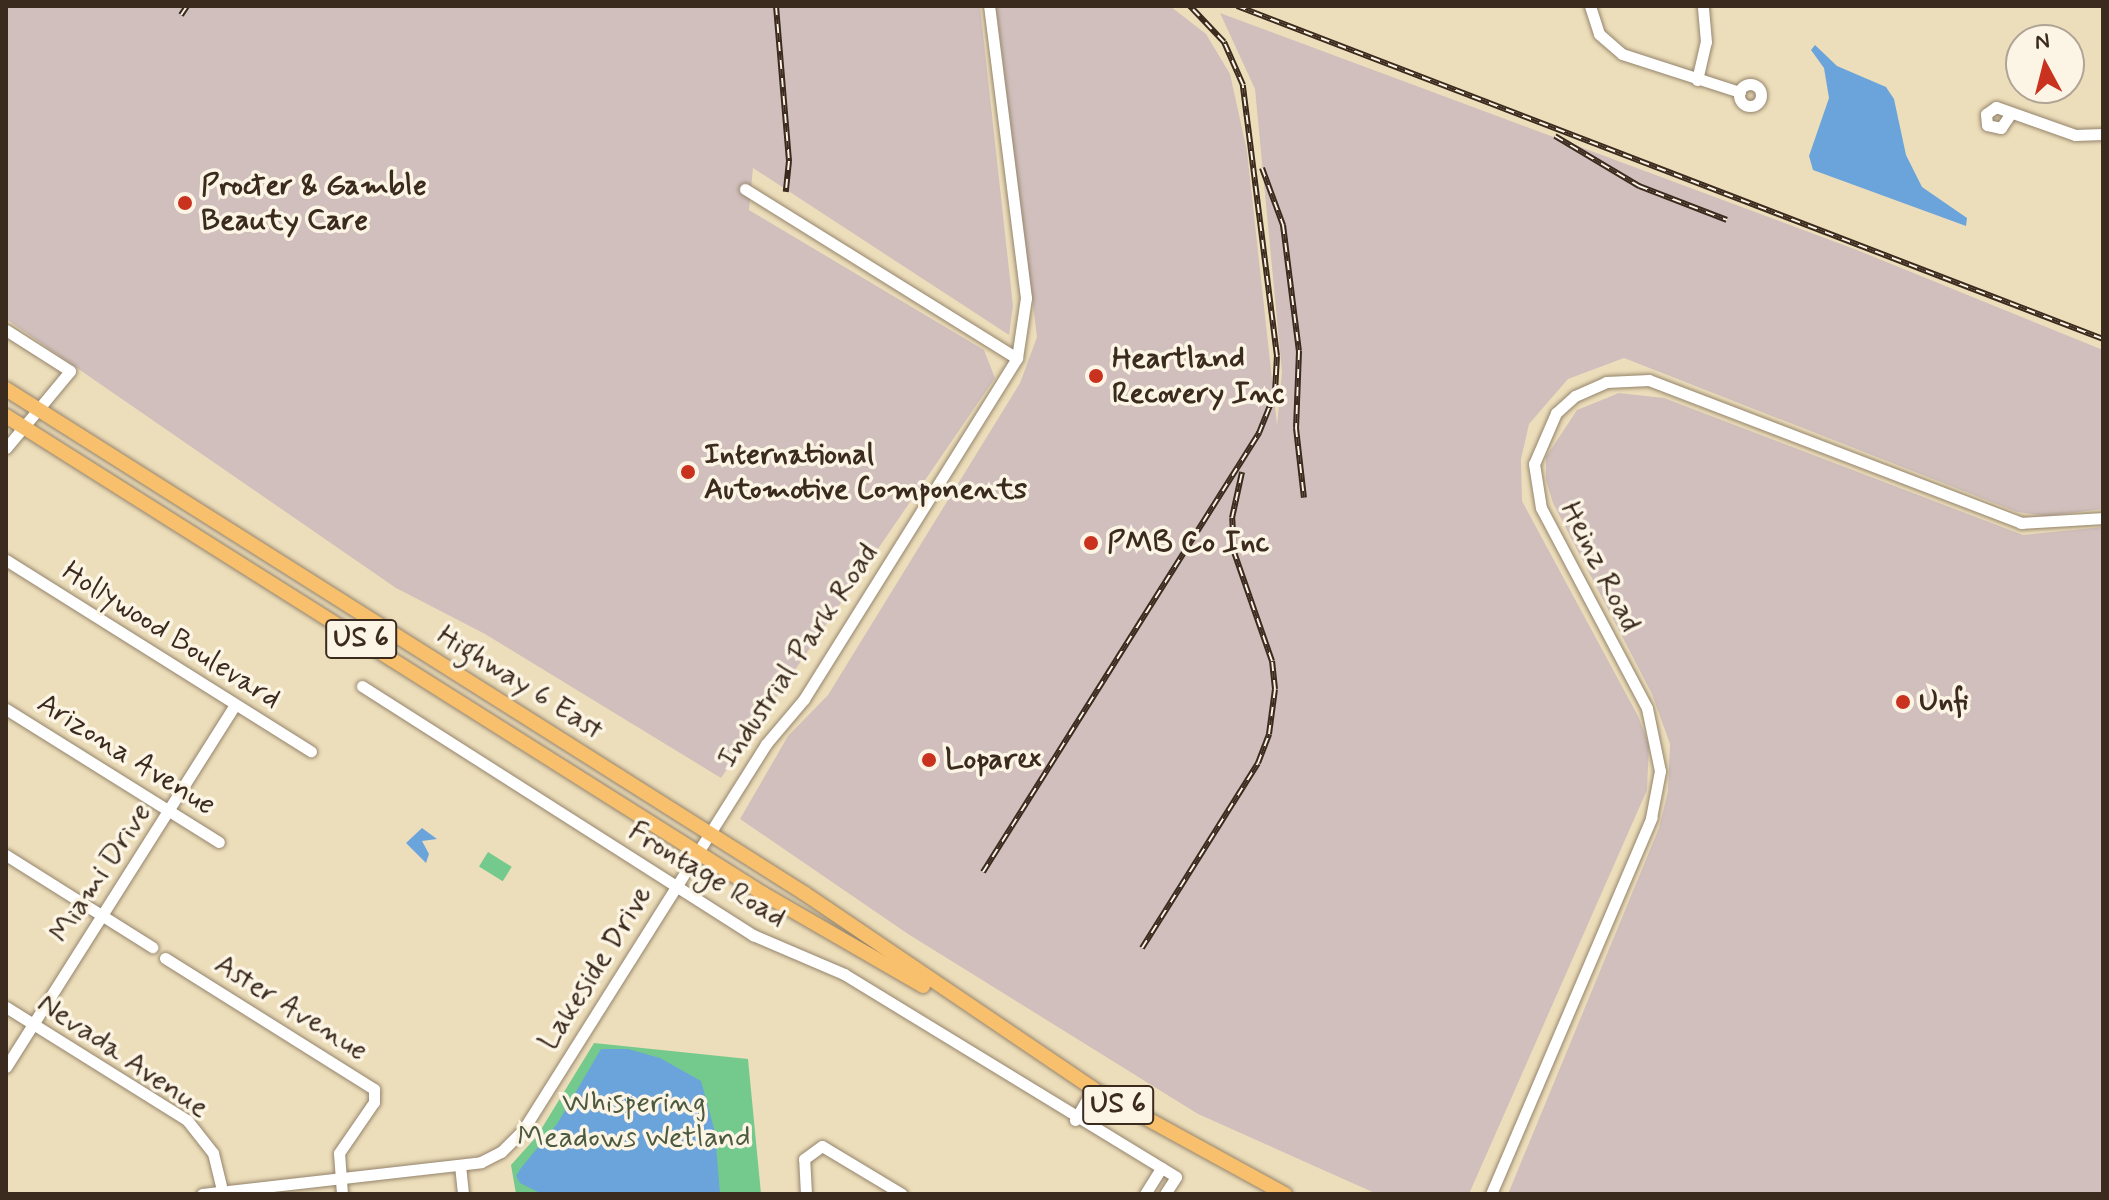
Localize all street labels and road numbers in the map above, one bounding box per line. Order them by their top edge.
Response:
street label: Heinz Road [1552,497,1648,637]
street label: Industrial Park Road [712,541,884,771]
street label: Hollywood Boulevard [57,555,285,717]
road number: US 6 [325,615,397,663]
street label: Highway 6 East [430,618,610,748]
street label: Arizona Avenue [29,685,223,825]
street label: Miami Drive [43,797,159,949]
street label: Frontage Road [621,814,793,936]
street label: Lakeside Drive [532,880,660,1056]
street label: Aster Avenue [209,948,373,1068]
street label: Nevada Avenue [30,985,216,1127]
road number: US 6 [1082,1081,1154,1129]

